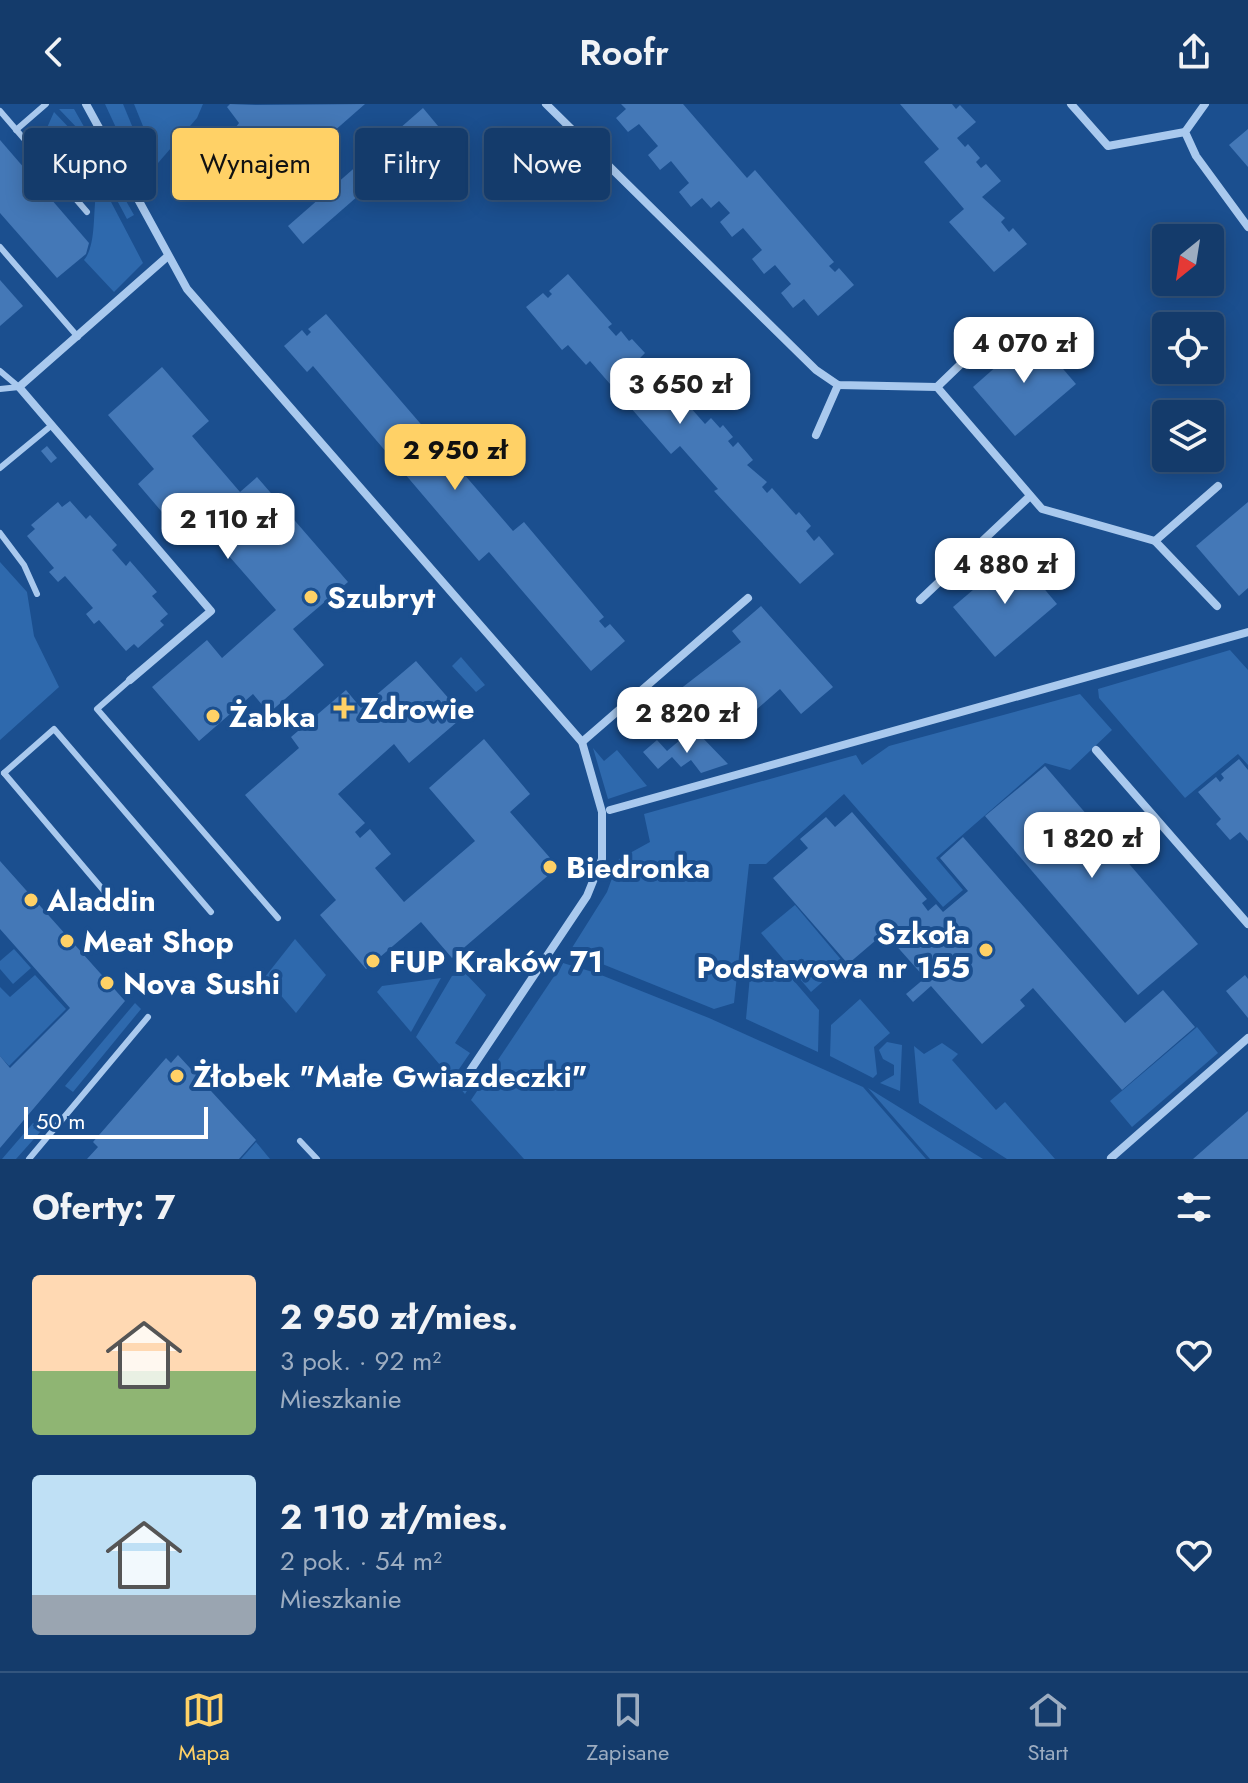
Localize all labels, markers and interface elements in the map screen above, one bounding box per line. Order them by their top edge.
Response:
text: Roofr [579,26,669,78]
icon: back [32,30,76,74]
icon: share [1172,30,1216,74]
chip: Kupno [24,128,156,200]
chip: Wynajem [172,128,339,200]
chip: Filtry [355,128,468,200]
chip: Nowe [484,128,610,200]
north arrow [1152,224,1224,296]
map controls [1152,224,1224,472]
button: locate [1152,312,1224,384]
pin: 4 070 zł [941,317,1107,385]
text: 4 070 zł [972,324,1076,362]
pin: 3 650 zł [597,358,763,426]
text: 3 650 zł [628,365,732,403]
button: layers [1152,400,1224,472]
pin: 2 950 zł [372,424,538,492]
text: 2 950 zł [403,431,507,469]
pin: 2 110 zł [145,493,311,561]
text: 2 110 zł [180,500,276,538]
pin: 4 880 zł [922,538,1088,606]
text: 4 880 zł [953,545,1057,583]
place label: Szubryt [327,576,436,619]
marker: Szubryt [302,588,320,606]
place label: Zdrowie [360,687,475,730]
pin: 2 820 zł [604,687,770,755]
text: 2 820 zł [635,694,739,732]
place label: Żabka [229,695,316,738]
marker: Zdrowie [335,699,353,717]
marker: Żabka [204,707,222,725]
pin: 1 820 zł [1009,812,1175,880]
text: 1 820 zł [1042,819,1142,857]
place label: Biedronka [566,846,710,889]
marker: Biedronka [541,858,559,876]
place label: Aladdin [46,879,156,922]
marker: Aladdin [22,891,40,909]
place label: Szkoła Podstawowa nr 155 [697,912,970,989]
place label: Meat Shop [83,920,234,963]
marker: Meat Shop [58,932,76,950]
place label: FUP Kraków 71 [389,940,603,983]
marker: Szkoła Podstawowa nr 155 [977,941,995,959]
marker: FUP Kraków 71 [364,952,382,970]
place label: Nova Sushi [123,962,280,1005]
marker: Nova Sushi [98,974,116,992]
place label: Żłobek "Małe Gwiazdeczki" [193,1055,587,1098]
marker: Żłobek "Małe Gwiazdeczki" [168,1067,186,1085]
scale bar [24,1103,208,1139]
text: 50 m [36,1105,85,1137]
text: Oferty: 7 [32,1183,175,1232]
icon: filters [1172,1185,1216,1229]
text: 2 950 zł/mies. [280,1293,518,1342]
icon: home [96,1307,192,1403]
icon: heart [1172,1333,1216,1377]
text: 3 pok. · 92 m² [280,1342,441,1380]
text: Mieszkanie [280,1380,401,1418]
text: 2 110 zł/mies. [280,1493,508,1542]
icon: home [96,1507,192,1603]
icon: heart [1172,1533,1216,1577]
text: 2 pok. · 54 m² [280,1542,442,1580]
text: Mieszkanie [280,1580,401,1618]
tab: Mapa [178,1688,230,1768]
tab: Zapisane [586,1688,669,1768]
tab: Start [1026,1688,1070,1768]

